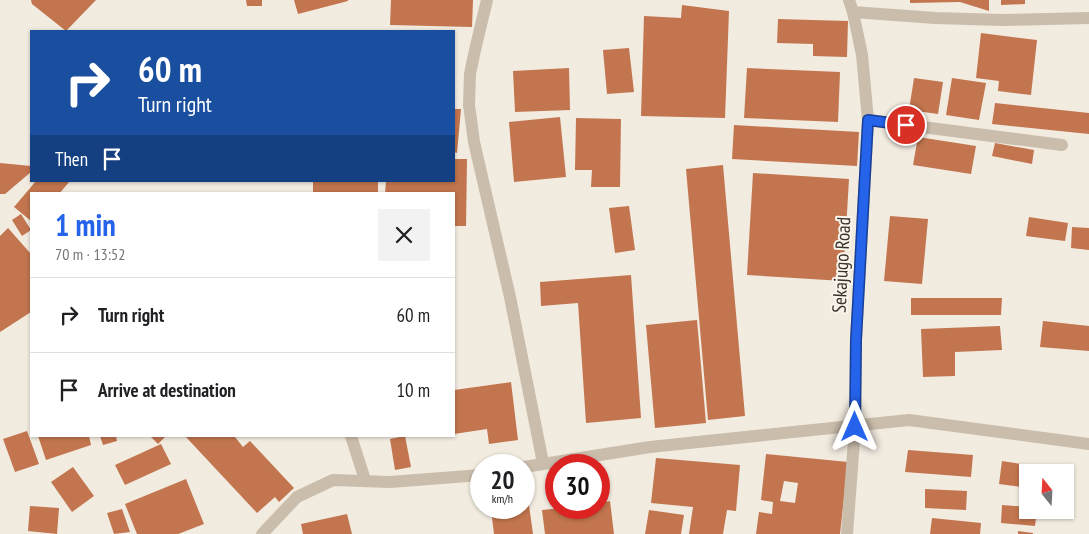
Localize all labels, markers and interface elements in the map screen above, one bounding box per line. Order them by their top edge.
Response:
text: 60 m [138,46,202,92]
icon: right [55,50,120,115]
text: Turn right [138,90,212,118]
pin [885,104,927,146]
icon: arrive [892,111,920,139]
icon: arrive [98,145,126,173]
text: Then [55,147,88,171]
text: 1 min [55,205,116,244]
button: close [378,209,430,261]
street label: Sekajugo Road [827,216,855,314]
text: 70 m · 13:52 [55,244,126,264]
icon: right [55,301,83,329]
text: Turn right [98,303,164,327]
text: 60 m [397,303,430,327]
icon: arrive [55,376,83,404]
text: Arrive at destination [98,378,236,402]
text: 10 m [397,378,430,402]
position arrow [828,400,880,452]
speed limit sign: 30 [545,454,610,519]
text: 20 [491,464,514,496]
north arrow [1019,464,1074,519]
map controls [1019,464,1074,519]
text: km/h [492,491,513,506]

